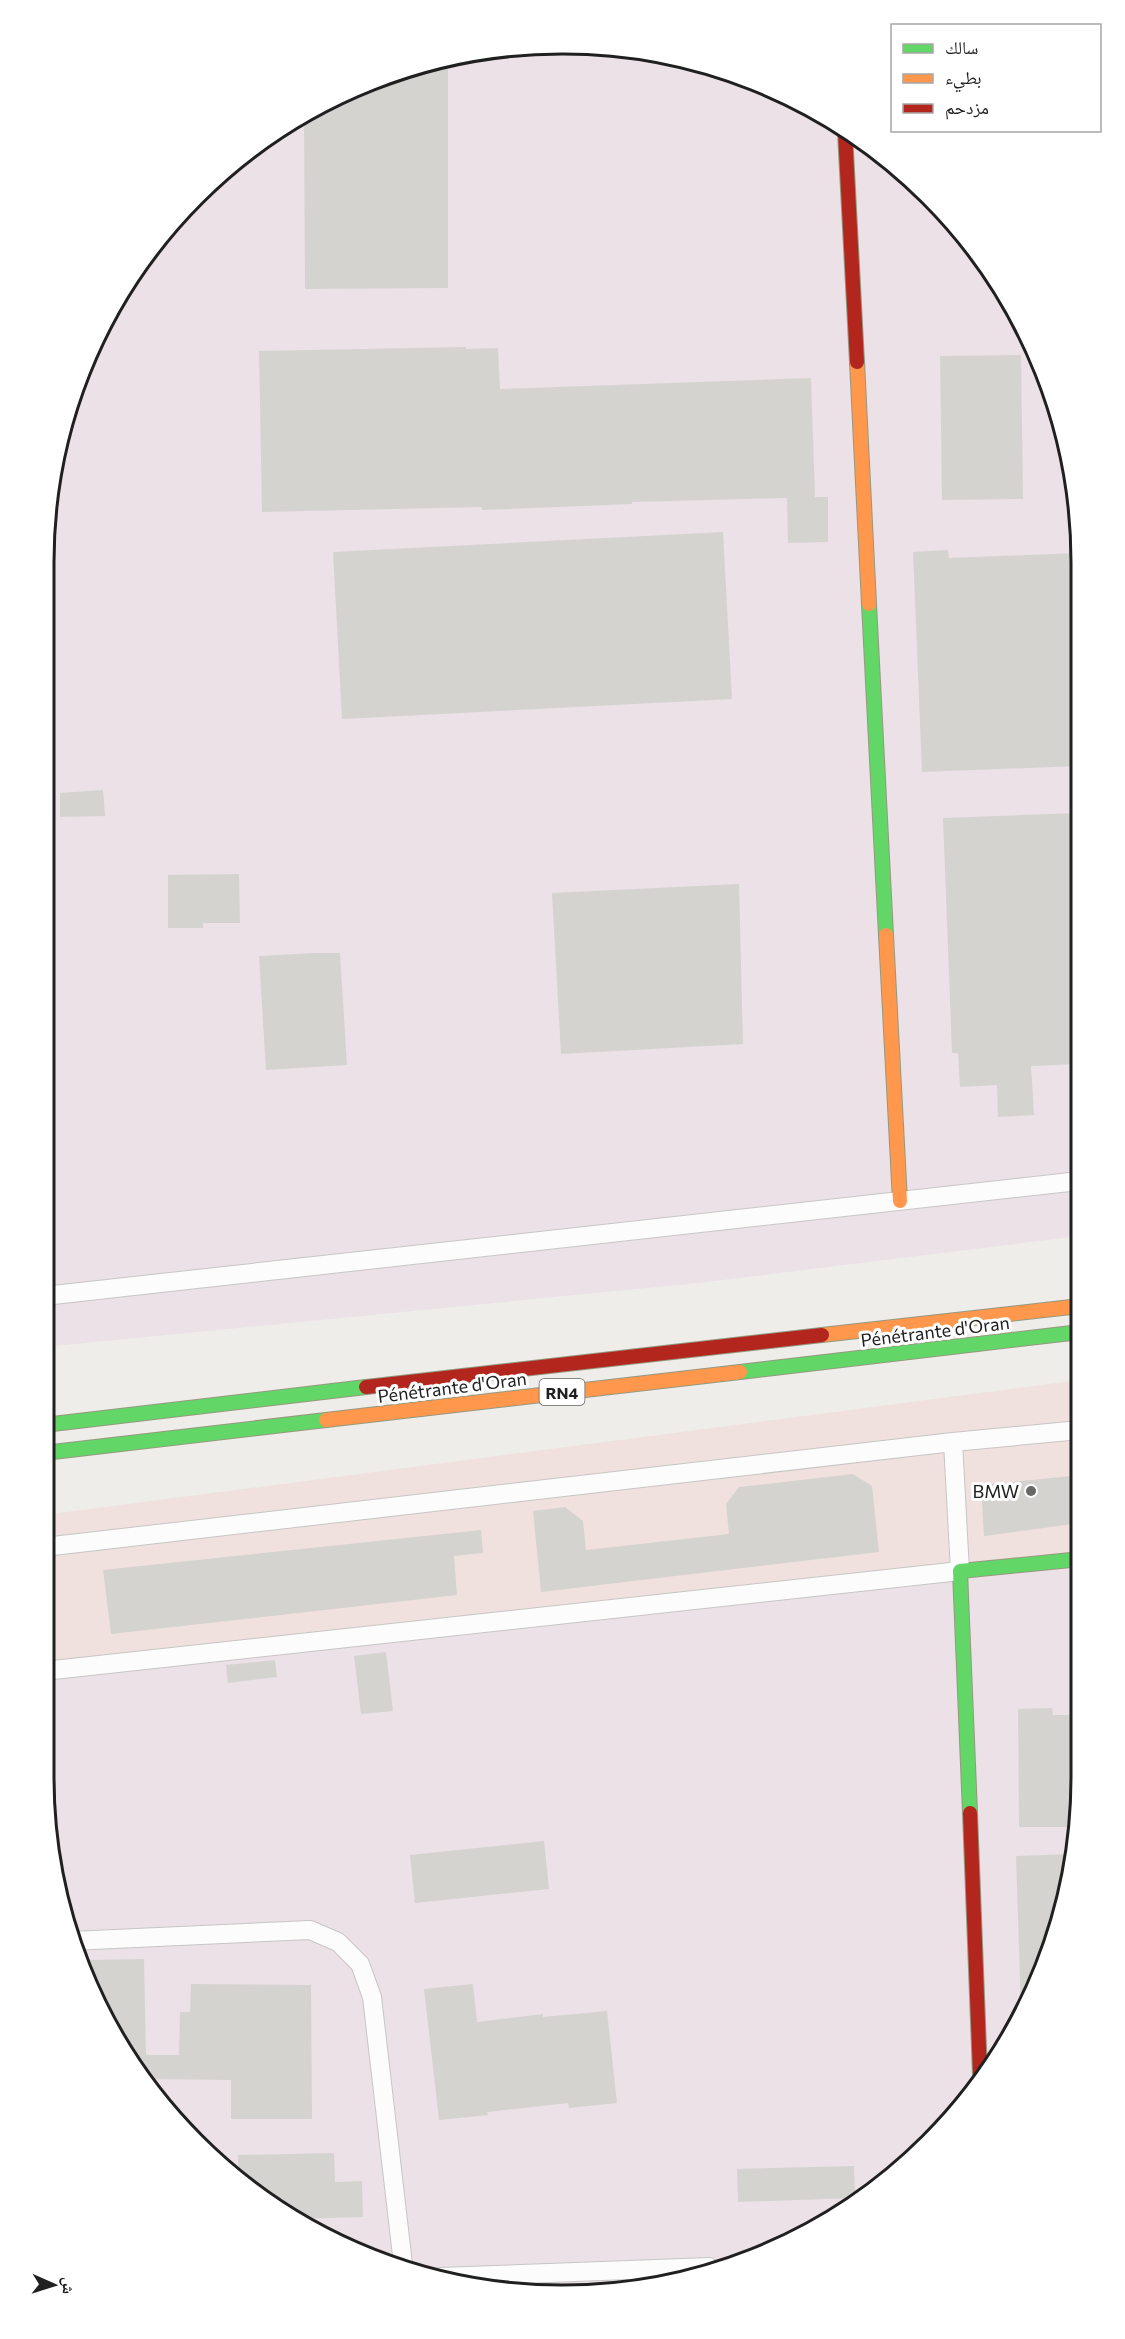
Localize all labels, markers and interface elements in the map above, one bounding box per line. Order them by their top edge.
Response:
legend [891,24,1101,132]
text: سالك [945,36,978,58]
text: بطيء [945,66,982,93]
text: مزدحم [945,96,989,120]
street label: Pénétrante d'Oran [859,1311,1011,1351]
street label: Pénétrante d'Oran [376,1367,528,1407]
road number: RN4 [540,1379,584,1405]
place label: BMW [973,1480,1019,1502]
marker: BMW [1024,1484,1038,1498]
north arrow [24,2255,84,2315]
text: ش [59,2277,79,2295]

